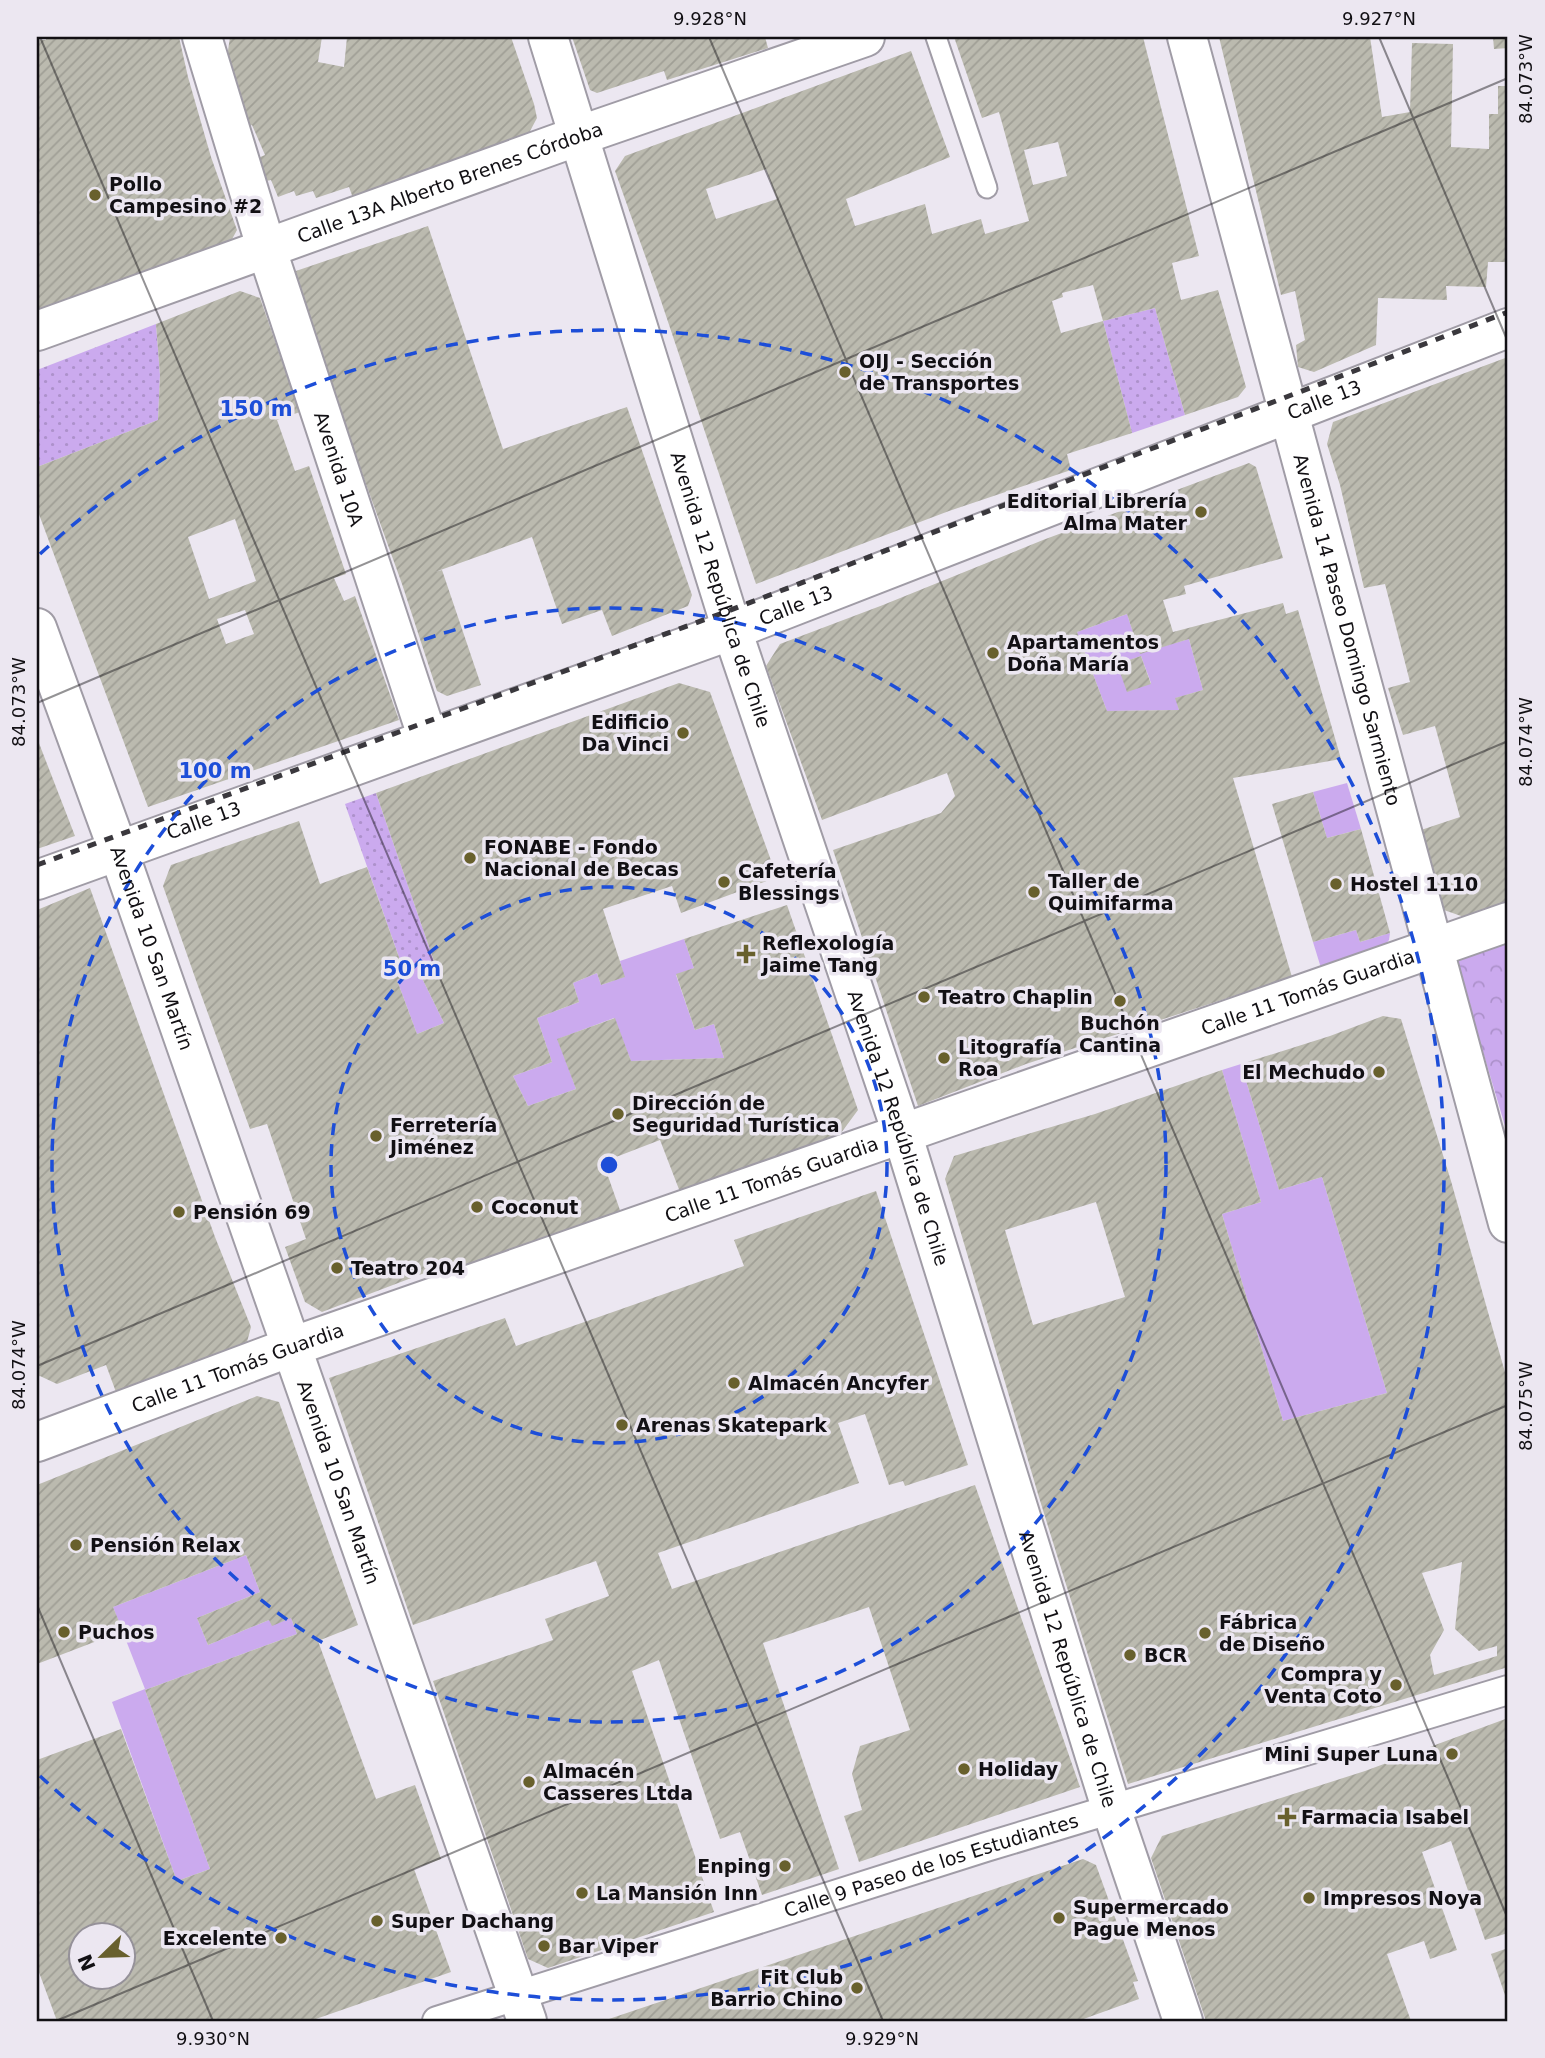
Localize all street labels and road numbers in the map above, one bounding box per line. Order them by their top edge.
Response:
street label: Calle 13A Alberto Brenes Córdoba [294,117,606,247]
street label: Calle 13 [1284,375,1364,424]
street label: Avenida 10A [310,409,368,529]
street label: Avenida 12 República de Chile [666,449,775,731]
street label: Avenida 14 Paseo Domingo Sarmiento [1289,451,1405,808]
street label: Calle 13 [756,581,836,629]
street label: Calle 13 [163,797,244,844]
street label: Avenida 10 San Martín [106,843,198,1053]
street label: Calle 11 Tomás Guardia [1198,945,1417,1039]
street label: Avenida 12 República de Chile [844,987,953,1268]
street label: Calle 11 Tomás Guardia [662,1132,881,1227]
street label: Calle 11 Tomás Guardia [128,1318,347,1417]
street label: Avenida 10 San Martín [293,1377,385,1587]
street label: Avenida 12 República de Chile [1015,1528,1121,1810]
street label: Calle 9 Paseo de los Estudiantes [781,1809,1081,1921]

